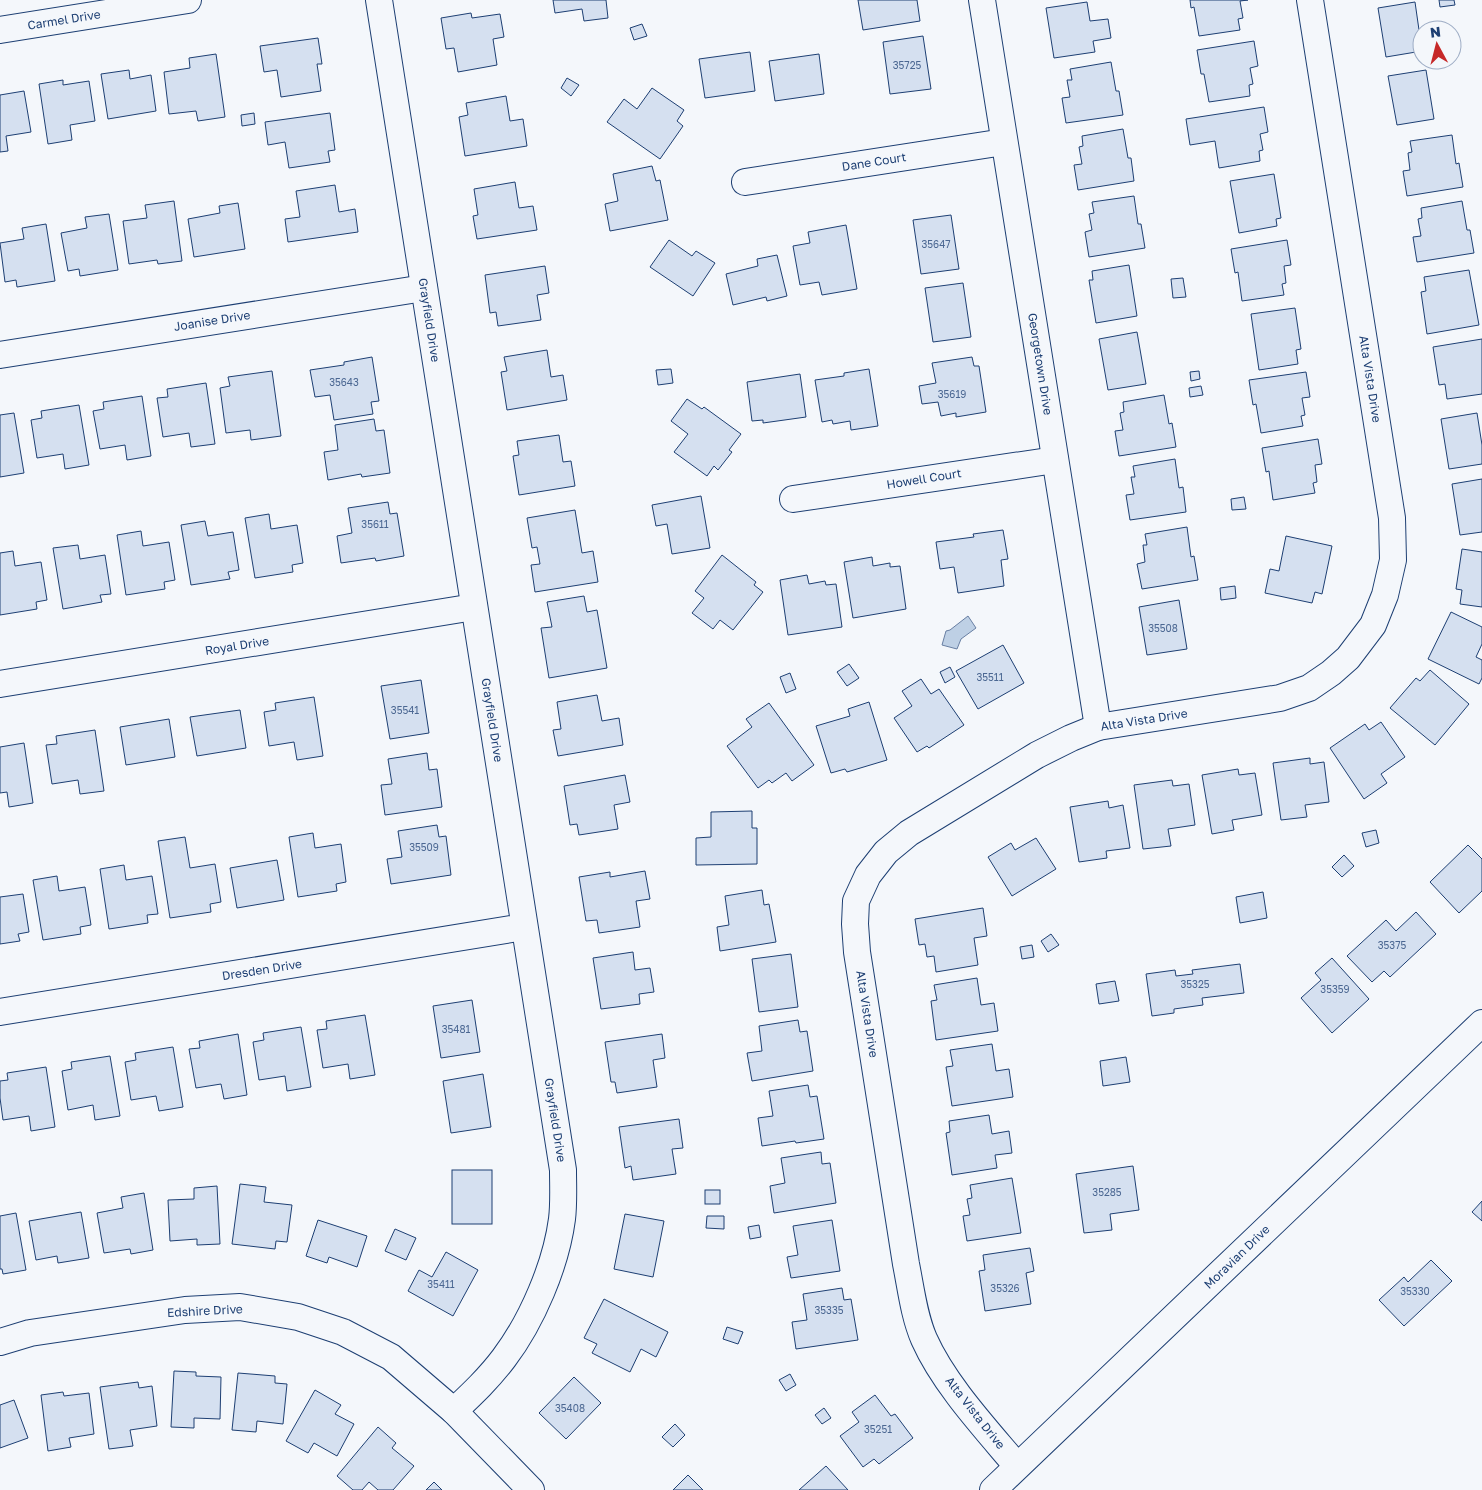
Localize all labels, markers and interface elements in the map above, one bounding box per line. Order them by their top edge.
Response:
street label: Carmel Drive [26,6,102,33]
north arrow [1412,20,1462,70]
text: N [1429,23,1442,41]
house number: 35725 [893,59,921,71]
street label: Dane Court [841,149,907,174]
house number: 35647 [921,238,951,250]
street label: Grayfield Drive [415,277,444,363]
street label: Joanise Drive [173,307,251,334]
street label: Georgetown Drive [1025,312,1056,416]
street label: Alta Vista Drive [1356,334,1385,424]
house number: 35643 [329,376,359,388]
house number: 35619 [938,388,966,400]
street label: Howell Court [885,465,963,492]
house number: 35611 [361,518,389,530]
house number: 35508 [1148,622,1178,634]
street label: Royal Drive [204,633,270,658]
house number: 35511 [976,671,1004,683]
street label: Grayfield Drive [478,677,507,763]
house number: 35541 [391,704,419,716]
street label: Alta Vista Drive [1099,705,1189,734]
house number: 35509 [409,841,439,853]
house number: 35375 [1378,939,1406,951]
street label: Dresden Drive [221,956,303,983]
street label: Alta Vista Drive [853,969,882,1059]
house number: 35325 [1180,978,1210,990]
house number: 35359 [1320,983,1350,995]
house number: 35481 [442,1023,470,1035]
street label: Grayfield Drive [541,1077,570,1163]
house number: 35285 [1092,1186,1122,1198]
street label: Moravian Drive [1201,1222,1273,1292]
house number: 35411 [427,1278,455,1290]
house number: 35326 [990,1282,1020,1294]
house number: 35330 [1400,1285,1430,1297]
street label: Edshire Drive [167,1301,243,1320]
house number: 35335 [814,1304,844,1316]
street label: Alta Vista Drive [942,1373,1008,1452]
house number: 35408 [555,1402,585,1414]
house number: 35251 [864,1423,892,1435]

